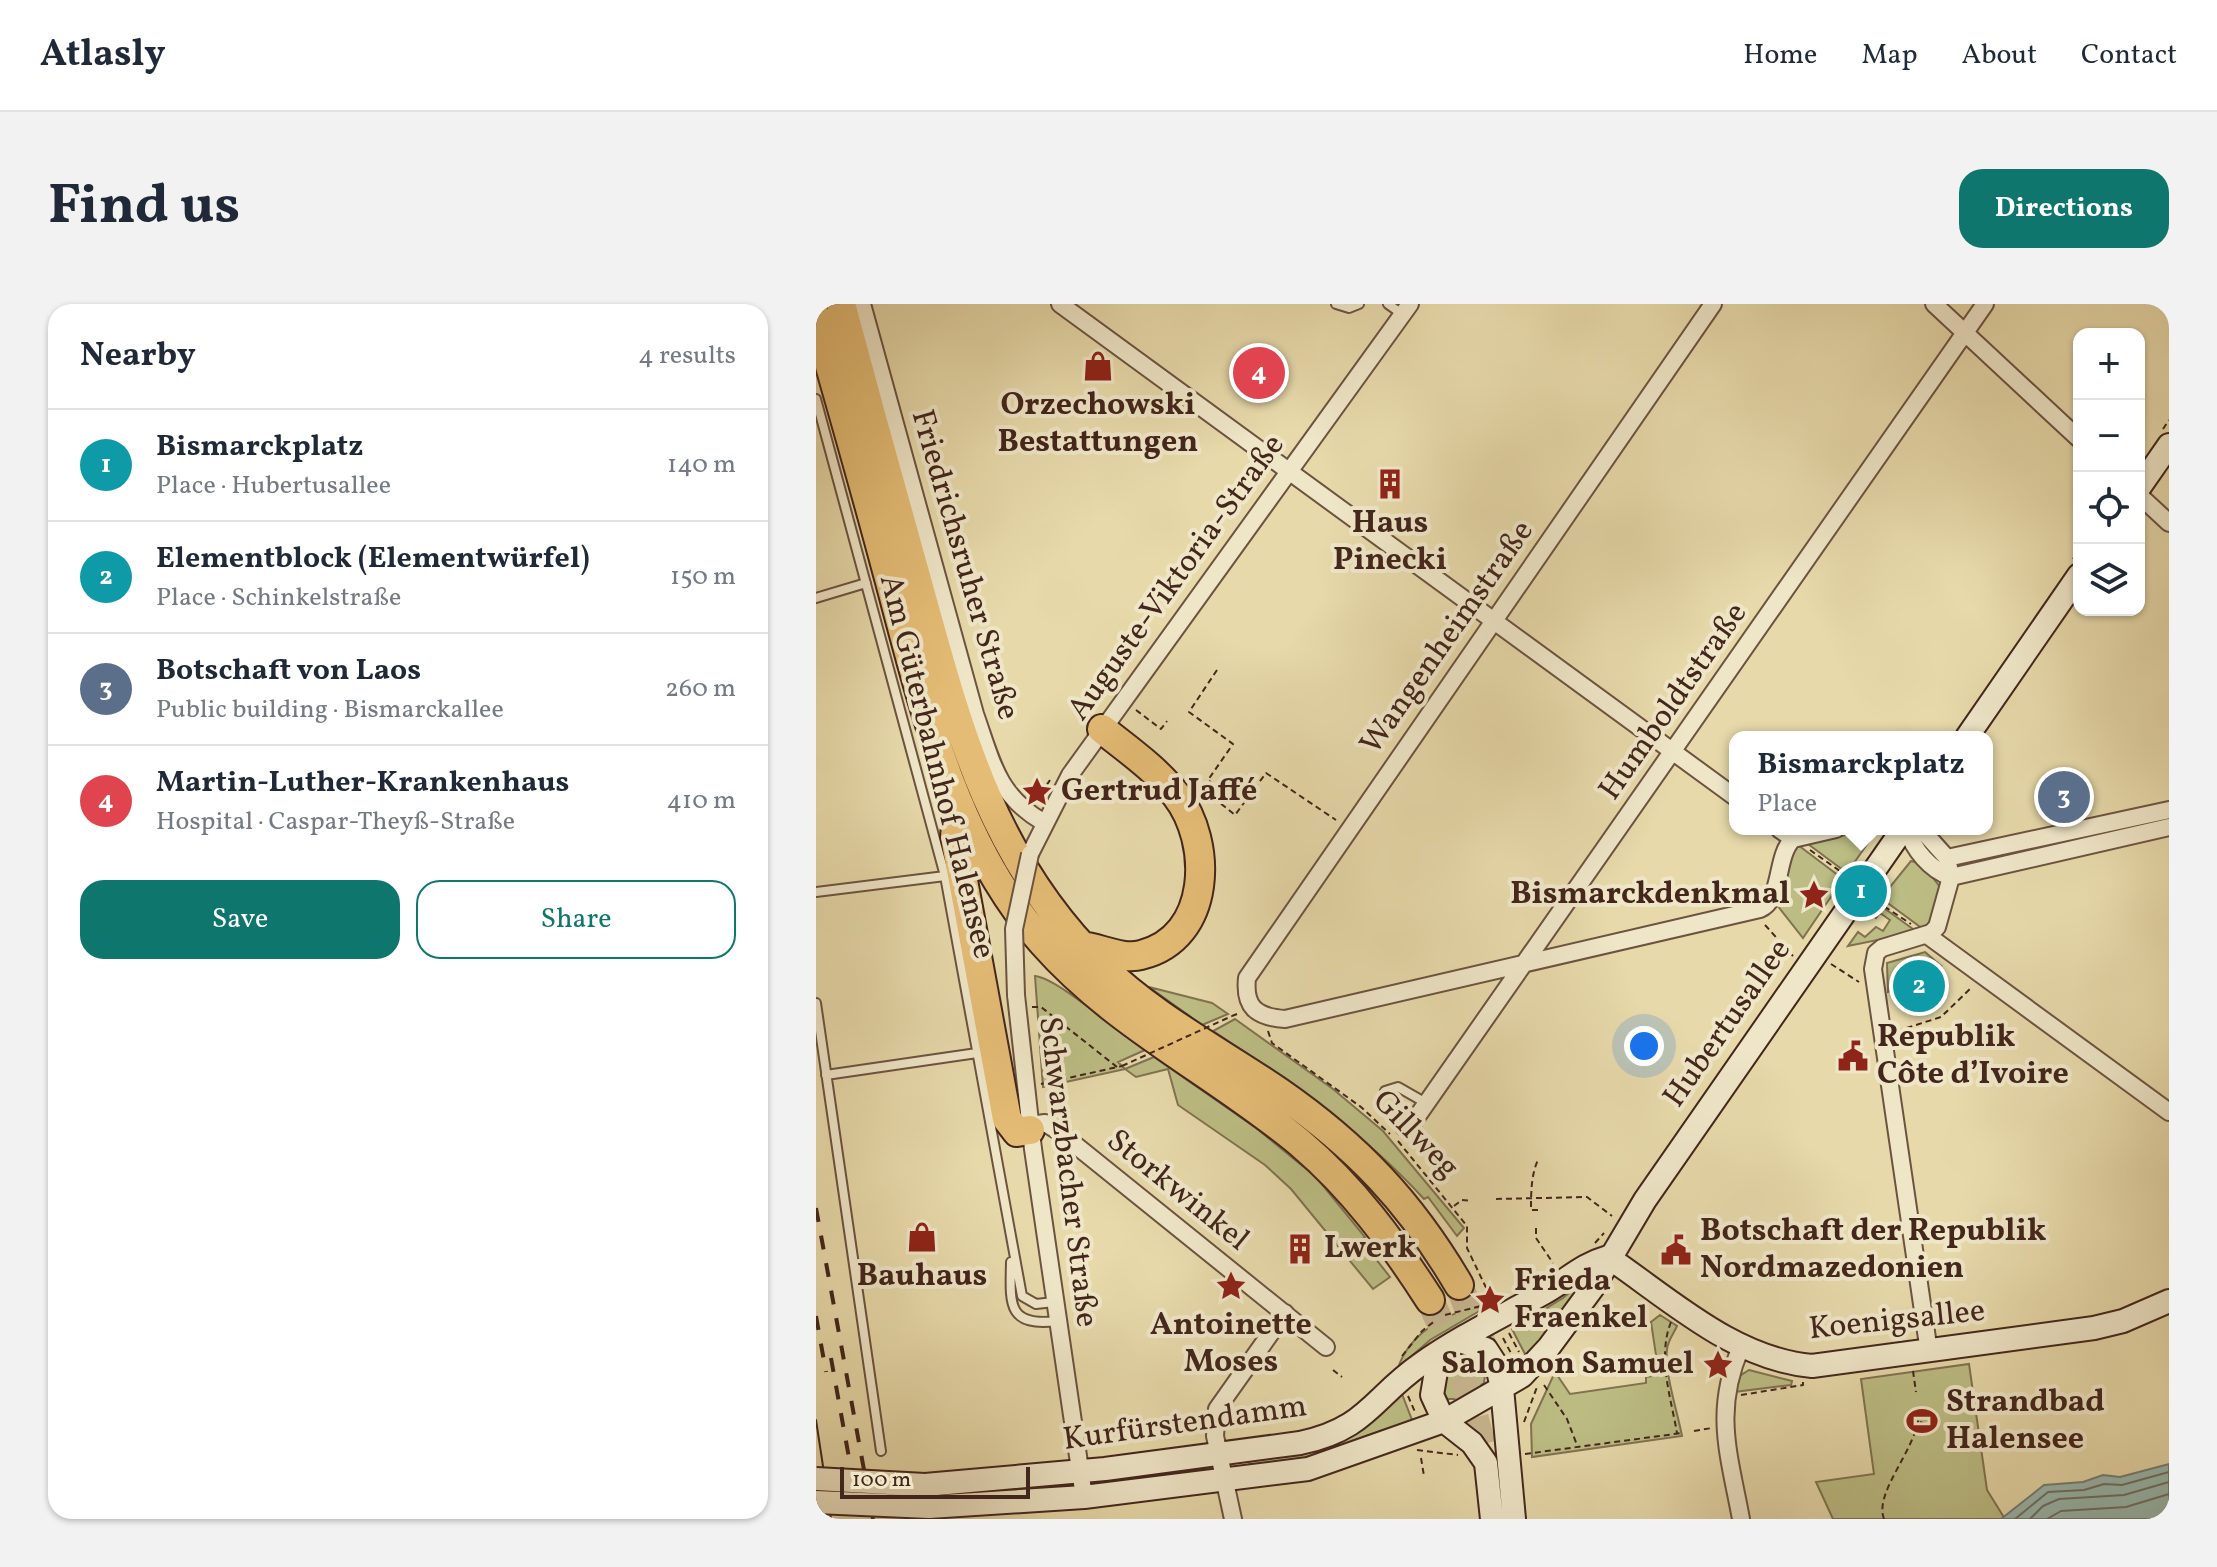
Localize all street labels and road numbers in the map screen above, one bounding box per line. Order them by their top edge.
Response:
street label: Friedrichsruher Straße [899,405,1029,725]
street label: Auguste-Viktoria-Straße [1058,426,1296,730]
street label: Wangenheimstraße [1351,512,1545,764]
street label: Am Güterbahnhof Halensee [867,570,1005,964]
street label: Humboldtstraße [1589,594,1759,810]
street label: Hubertusallee [1654,931,1802,1117]
street label: Schwarzbacher Straße [1026,1014,1108,1330]
street label: Gillweg [1362,1081,1468,1189]
street label: Storkwinkel [1096,1120,1258,1262]
street label: Koenigsallee [1807,1290,1987,1352]
street label: Kurfürstendamm [1060,1385,1310,1463]

